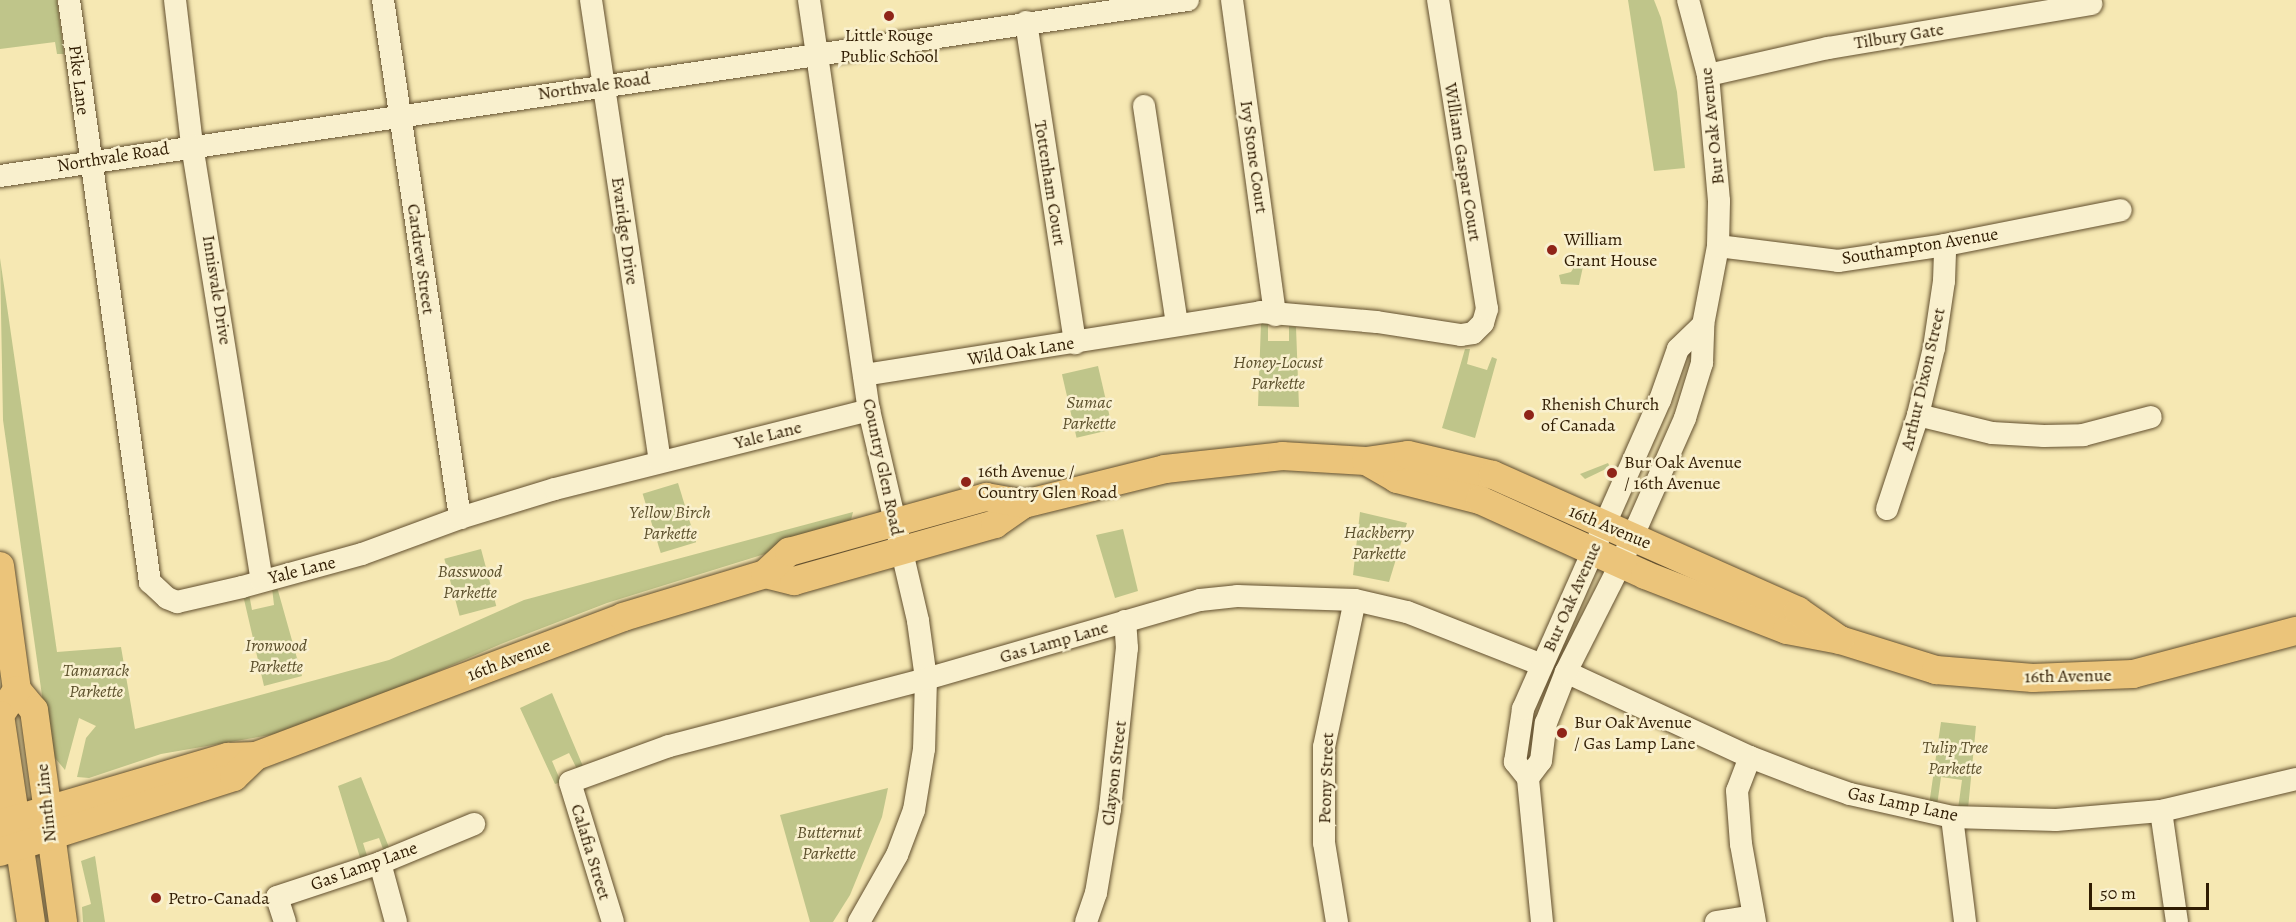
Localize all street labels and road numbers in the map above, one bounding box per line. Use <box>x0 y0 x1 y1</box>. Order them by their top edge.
street label: Tilbury Gate <box>1853 18 1945 54</box>
street label: Pike Lane <box>64 44 94 116</box>
street label: Bur Oak Avenue <box>1695 66 1729 186</box>
street label: Northvale Road <box>536 67 652 105</box>
street label: William Gaspar Court <box>1440 81 1486 243</box>
street label: Ivy Stone Court <box>1235 99 1273 215</box>
street label: Tottenham Court <box>1029 119 1071 247</box>
street label: Northvale Road <box>55 137 171 177</box>
street label: Evaridge Drive <box>607 176 643 286</box>
street label: Cardrew Street <box>403 202 439 316</box>
street label: Southampton Avenue <box>1840 223 2000 269</box>
street label: Innisvale Drive <box>198 234 236 346</box>
street label: Arthur Dixon Street <box>1896 306 1950 452</box>
street label: Wild Oak Lane <box>966 332 1076 370</box>
street label: Country Glen Road <box>858 397 908 537</box>
street label: Yale Lane <box>732 416 804 454</box>
street label: 16th Avenue <box>1566 500 1654 554</box>
street label: Bur Oak Avenue <box>1538 539 1606 655</box>
street label: Yale Lane <box>266 551 338 589</box>
street label: Gas Lamp Lane <box>997 616 1111 668</box>
street label: 16th Avenue <box>464 634 554 686</box>
street label: 16th Avenue <box>2024 664 2112 688</box>
street label: Clayson Street <box>1097 719 1131 827</box>
street label: Peony Street <box>1314 732 1338 824</box>
street label: Ninth Line <box>31 763 61 843</box>
street label: Gas Lamp Lane <box>1846 782 1960 826</box>
street label: Calafia Street <box>566 801 616 903</box>
street label: Gas Lamp Lane <box>308 837 420 895</box>

